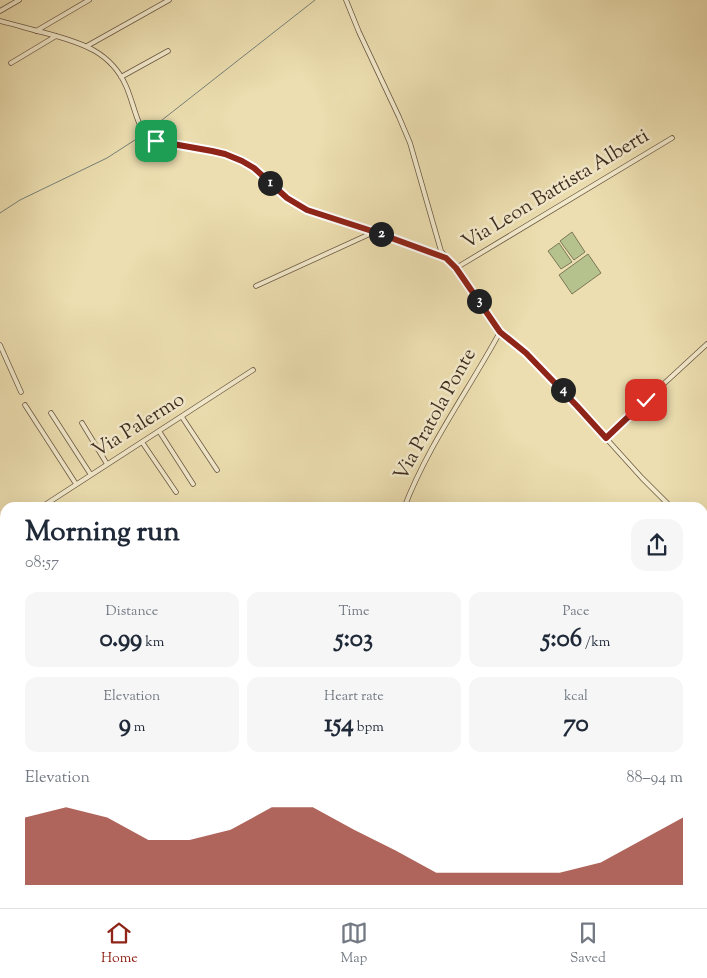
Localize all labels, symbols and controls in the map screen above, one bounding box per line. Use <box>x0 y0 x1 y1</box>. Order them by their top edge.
pin <box>135 120 177 162</box>
street label: Via Leon Battista Alberti <box>457 122 655 258</box>
icon: arrive <box>142 127 170 155</box>
pin: 1 <box>258 170 282 196</box>
text: 1 <box>268 173 273 193</box>
pin: 2 <box>368 222 394 246</box>
text: 2 <box>378 224 385 244</box>
pin: 3 <box>466 288 492 314</box>
text: 3 <box>477 291 482 311</box>
street label: Via Pratola Ponte <box>388 343 484 487</box>
pin: 4 <box>550 378 576 402</box>
pin <box>625 379 667 421</box>
text: 4 <box>560 380 567 400</box>
street label: Via Palermo <box>87 386 191 466</box>
icon: check <box>632 386 660 414</box>
text: Morning run <box>25 513 180 553</box>
button: share <box>631 519 683 571</box>
text: 08:57 <box>25 552 59 575</box>
text: Distance <box>106 602 158 622</box>
text: Time <box>338 602 370 622</box>
text: Pace <box>563 602 589 622</box>
text: 0.99 <box>100 622 142 658</box>
text: 5:03 <box>335 622 373 658</box>
text: 5:06 <box>542 622 582 658</box>
text: km <box>142 633 164 653</box>
text: /km <box>582 633 610 653</box>
text: Elevation <box>104 687 160 707</box>
text: Heart rate <box>324 687 384 707</box>
text: kcal <box>564 687 588 707</box>
text: 9 <box>119 707 131 743</box>
text: 154 <box>324 707 354 743</box>
text: 70 <box>563 707 589 743</box>
text: m <box>131 718 145 738</box>
text: bpm <box>354 718 384 738</box>
text: Elevation <box>25 767 90 790</box>
text: 88–94 m <box>627 767 683 790</box>
tab: Home <box>101 919 138 969</box>
tab: Map <box>340 919 368 969</box>
tab: Saved <box>570 919 606 969</box>

